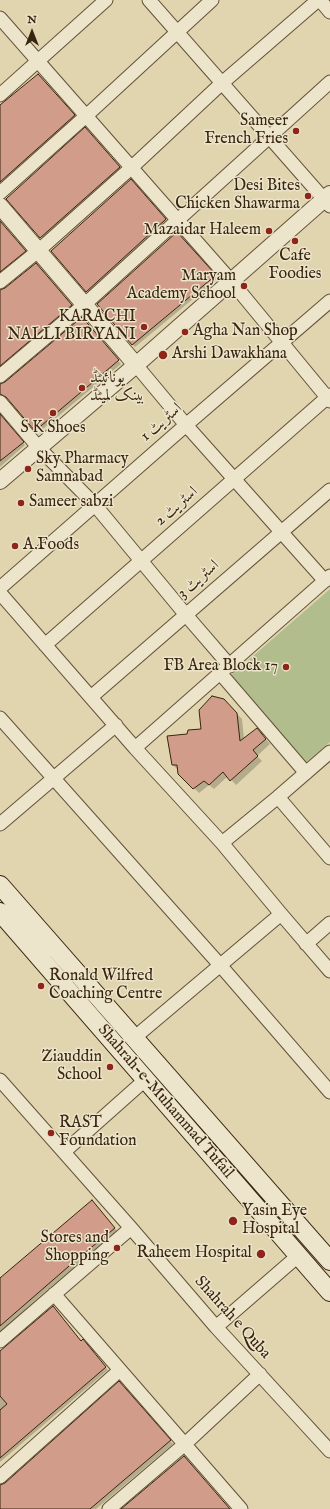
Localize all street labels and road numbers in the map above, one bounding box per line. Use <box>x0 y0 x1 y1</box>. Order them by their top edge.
street label: اسٹریٹ 1 <box>137 400 187 446</box>
street label: اسٹریٹ 2 <box>152 483 202 531</box>
street label: اسٹریٹ 3 <box>174 557 224 603</box>
street label: Shahrah-e-Muhammad Tufail <box>93 1021 237 1183</box>
street label: Shahrah e Quba <box>190 1273 274 1363</box>

